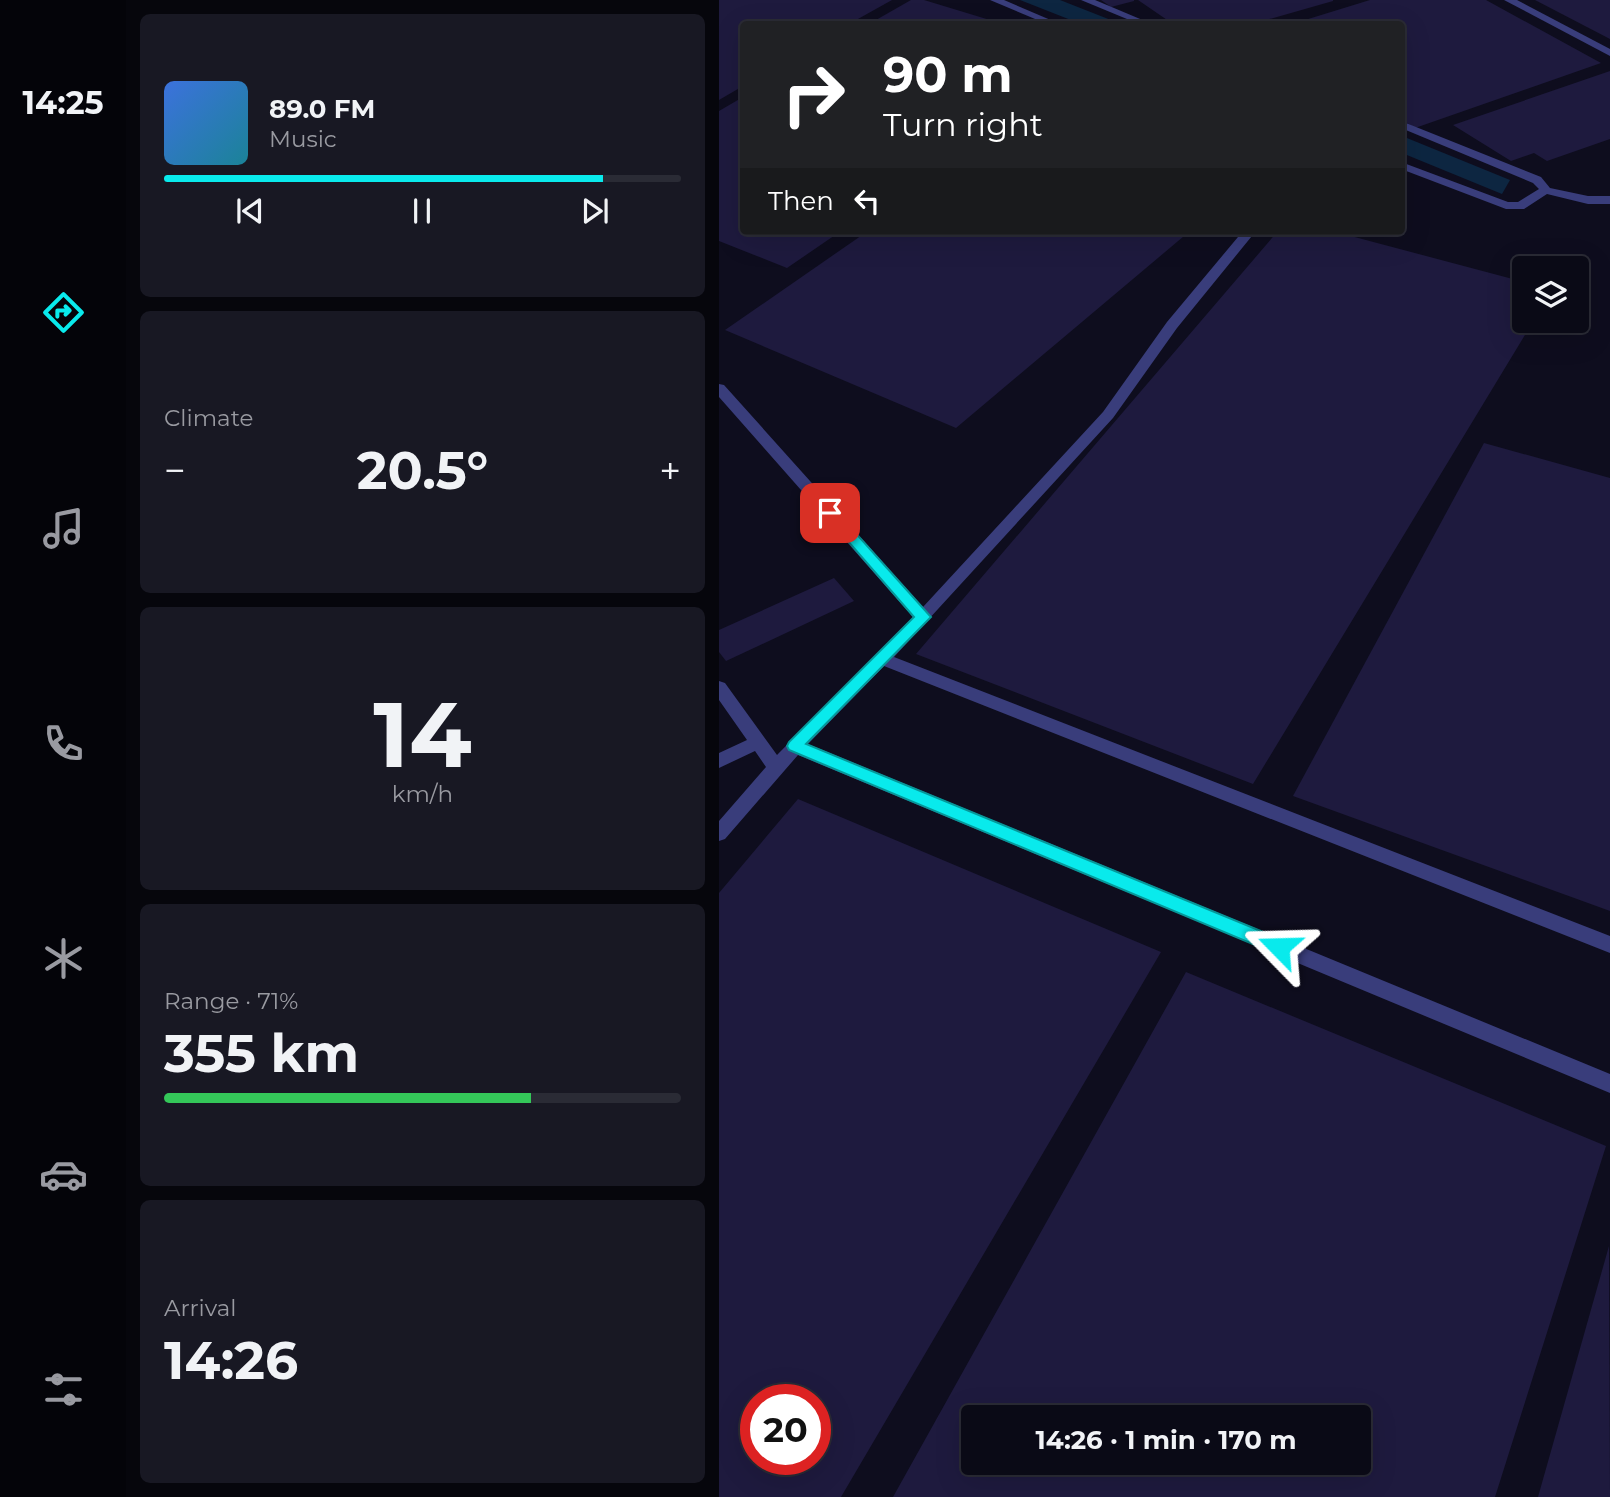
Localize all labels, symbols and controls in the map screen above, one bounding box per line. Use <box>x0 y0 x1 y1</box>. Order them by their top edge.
text: 90 m <box>883 45 1013 104</box>
icon: right <box>768 49 859 140</box>
text: 14:25 <box>22 83 104 122</box>
text: 89.0 FM <box>269 93 375 125</box>
text: Turn right <box>883 105 1043 144</box>
text: Music <box>269 125 337 153</box>
icon: left <box>848 182 886 220</box>
text: Then <box>768 185 834 217</box>
icon: previous <box>231 192 269 230</box>
icon: pause <box>403 192 441 230</box>
icon: next <box>576 192 614 230</box>
map controls <box>1512 256 1589 333</box>
button: layers <box>1512 256 1589 333</box>
icon: directions <box>39 288 88 337</box>
text: Climate <box>164 404 253 432</box>
text: 20.5° <box>357 439 488 502</box>
text: − <box>164 447 186 494</box>
text: + <box>659 447 681 494</box>
pin <box>800 483 860 543</box>
icon: arrive <box>811 494 849 532</box>
icon: music <box>39 504 88 553</box>
text: 14 <box>373 679 472 790</box>
icon: phone <box>39 719 88 768</box>
text: km/h <box>392 780 453 808</box>
position arrow <box>1242 910 1316 984</box>
icon: climate <box>39 934 88 983</box>
text: Range · 71% <box>164 987 298 1015</box>
text: 355 km <box>164 1022 359 1085</box>
icon: car <box>39 1150 88 1199</box>
text: Arrival <box>164 1294 237 1322</box>
text: 14:26 <box>164 1329 298 1392</box>
icon: filters <box>39 1365 88 1414</box>
speed limit sign: 20 <box>740 1384 831 1475</box>
text: 14:26 · 1 min · 170 m <box>1036 1424 1296 1456</box>

